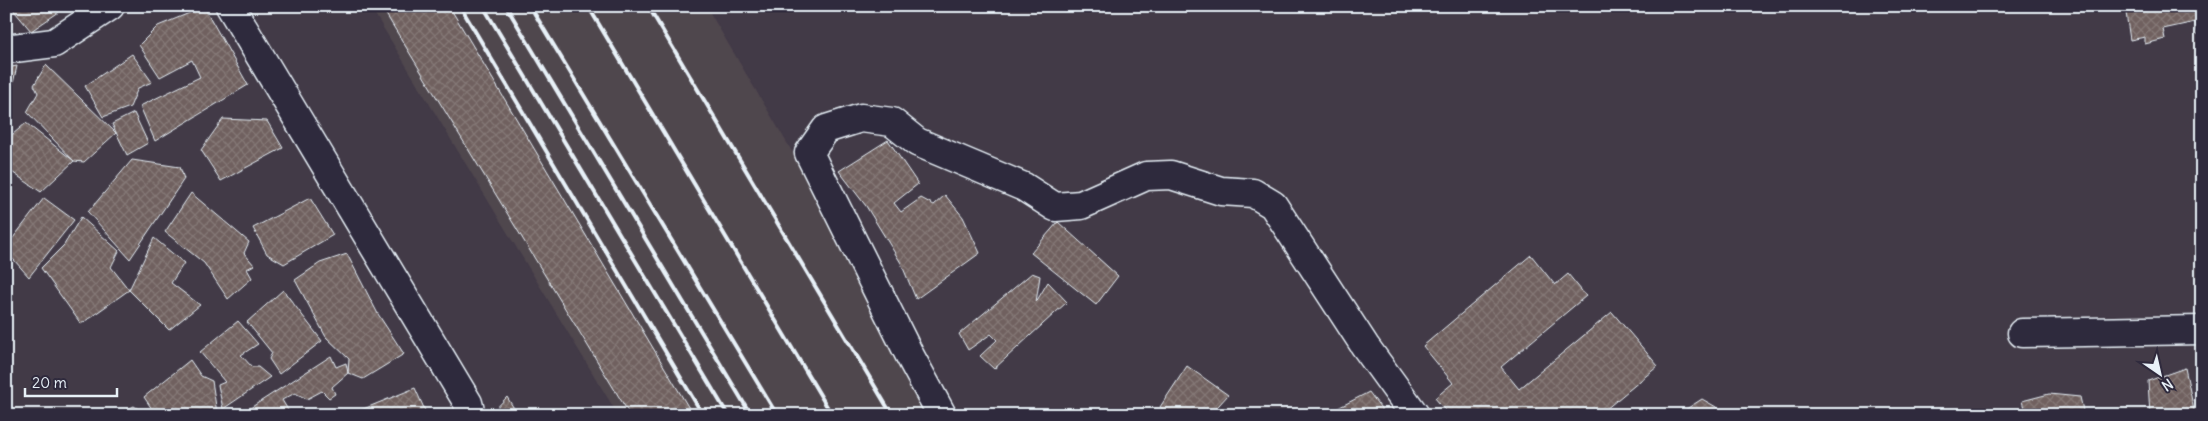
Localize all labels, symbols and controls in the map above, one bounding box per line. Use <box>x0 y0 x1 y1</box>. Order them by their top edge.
north arrow <box>2136 348 2186 398</box>
scale bar <box>25 366 118 398</box>
text: 20 m <box>32 373 67 392</box>
text: N <box>2158 375 2176 395</box>

